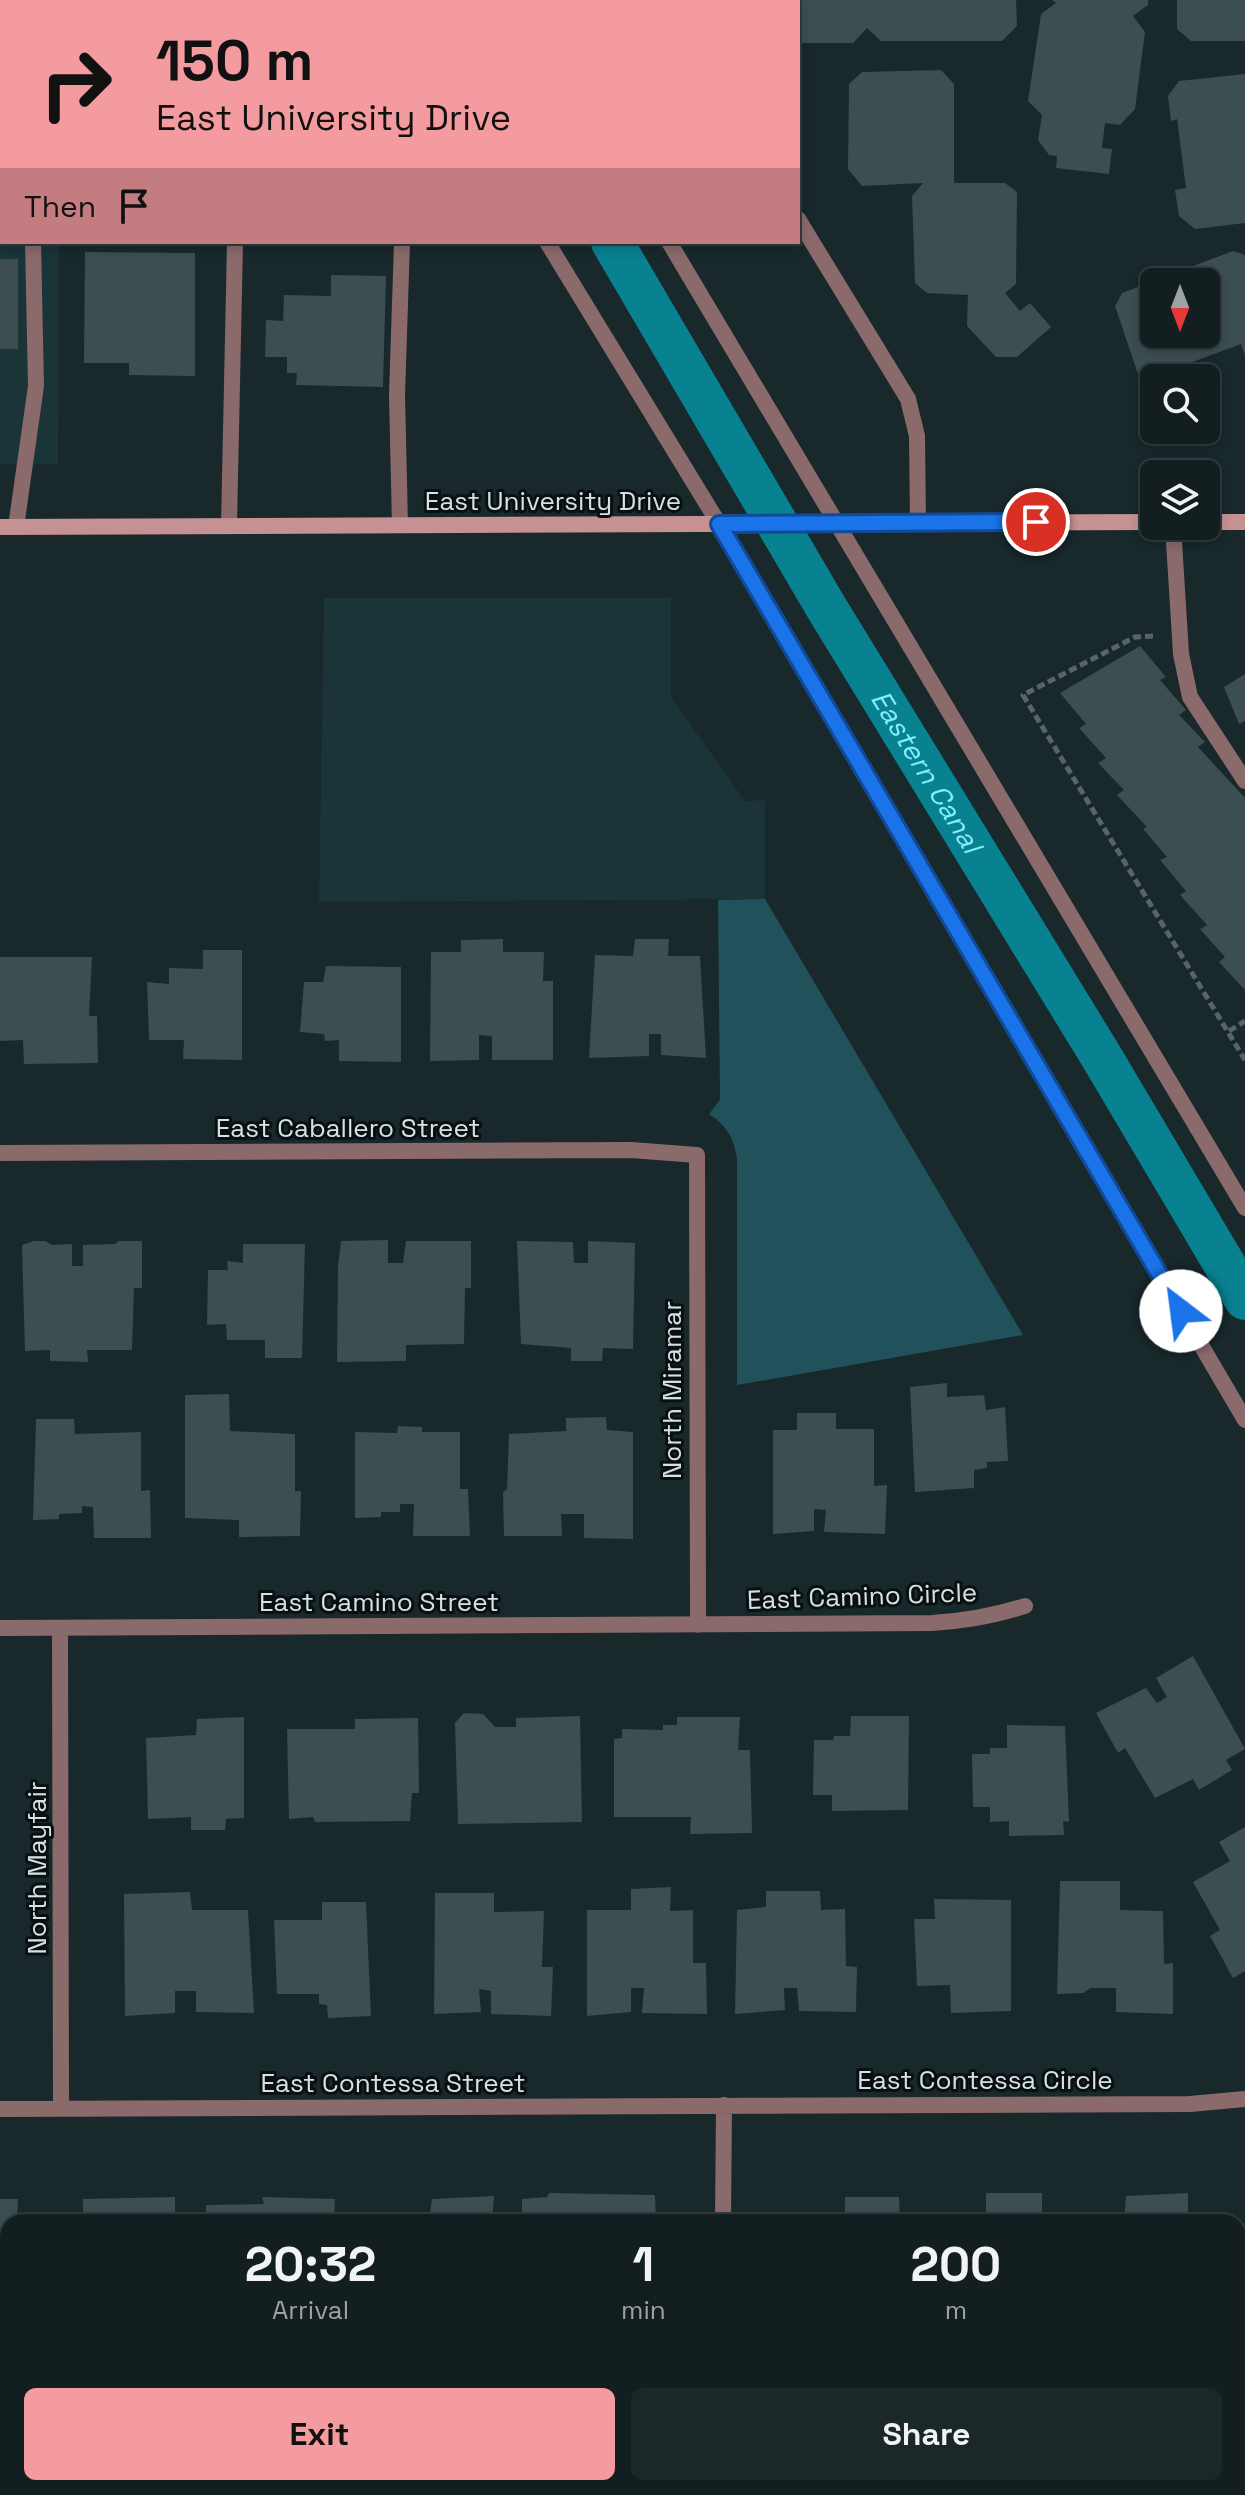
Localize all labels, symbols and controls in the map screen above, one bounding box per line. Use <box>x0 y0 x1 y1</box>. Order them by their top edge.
text: 150 m <box>156 25 313 96</box>
icon: right <box>24 32 128 136</box>
text: East University Drive <box>156 95 511 141</box>
icon: arrive <box>112 184 156 228</box>
text: Then <box>24 187 96 226</box>
north arrow <box>1140 268 1220 348</box>
map controls <box>1140 268 1220 540</box>
button: search <box>1140 364 1220 444</box>
button: layers <box>1140 460 1220 540</box>
street label: East University Drive <box>425 484 681 518</box>
pin <box>1002 488 1070 556</box>
icon: arrive <box>1014 500 1058 544</box>
water label: Eastern Canal <box>863 683 992 862</box>
street label: East Caballero Street <box>216 1111 480 1145</box>
position arrow <box>1139 1269 1223 1353</box>
street label: North Miramar <box>655 1301 689 1479</box>
street label: East Camino Circle <box>746 1575 978 1617</box>
street label: East Camino Street <box>259 1585 499 1619</box>
street label: North Mayfair <box>20 1781 54 1955</box>
street label: East Contessa Circle <box>857 2063 1113 2097</box>
street label: East Contessa Street <box>260 2066 526 2100</box>
text: 20:32 <box>245 2234 376 2295</box>
text: 1 <box>633 2234 654 2295</box>
text: 200 <box>911 2234 1001 2295</box>
text: Arrival <box>272 2293 349 2327</box>
text: min <box>621 2293 666 2327</box>
text: m <box>945 2293 967 2327</box>
button: Exit <box>24 2388 615 2480</box>
button: Share <box>631 2388 1222 2480</box>

